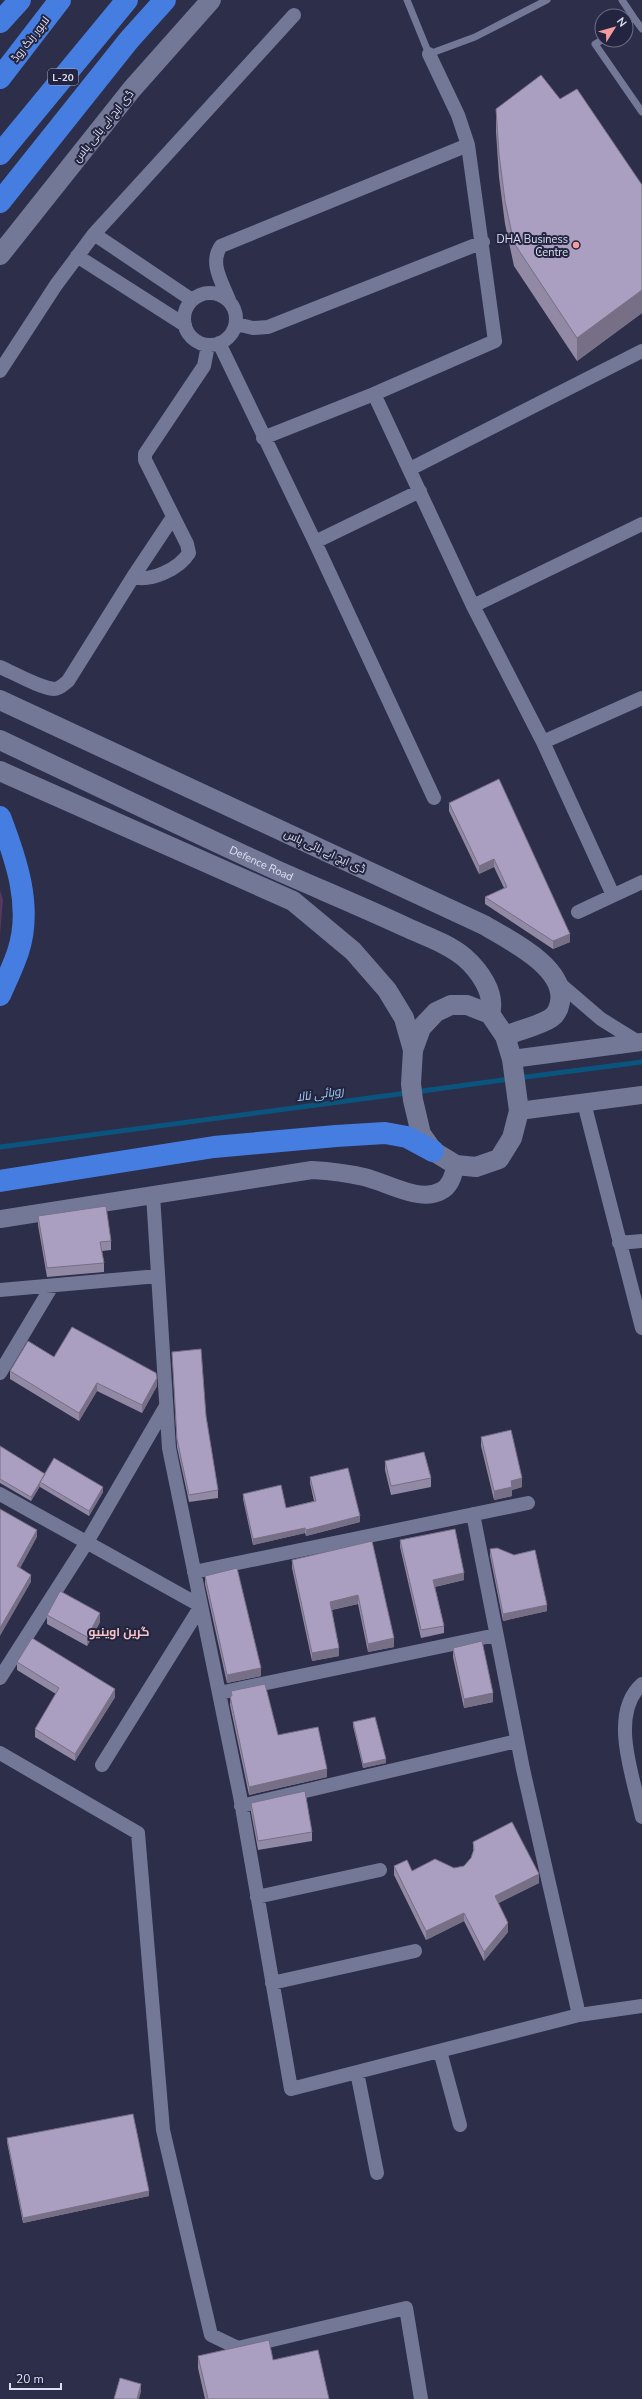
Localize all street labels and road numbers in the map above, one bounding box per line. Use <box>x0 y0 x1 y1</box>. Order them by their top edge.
street label: لاہور رنگ روڈ <box>8 13 53 65</box>
road number: L-20 <box>48 69 78 85</box>
street label: ڈی ایچ اے بائی پاس <box>70 87 137 165</box>
street label: ڈی ایچ اے بائی پاس <box>281 826 368 877</box>
street label: Defence Road <box>227 842 296 885</box>

